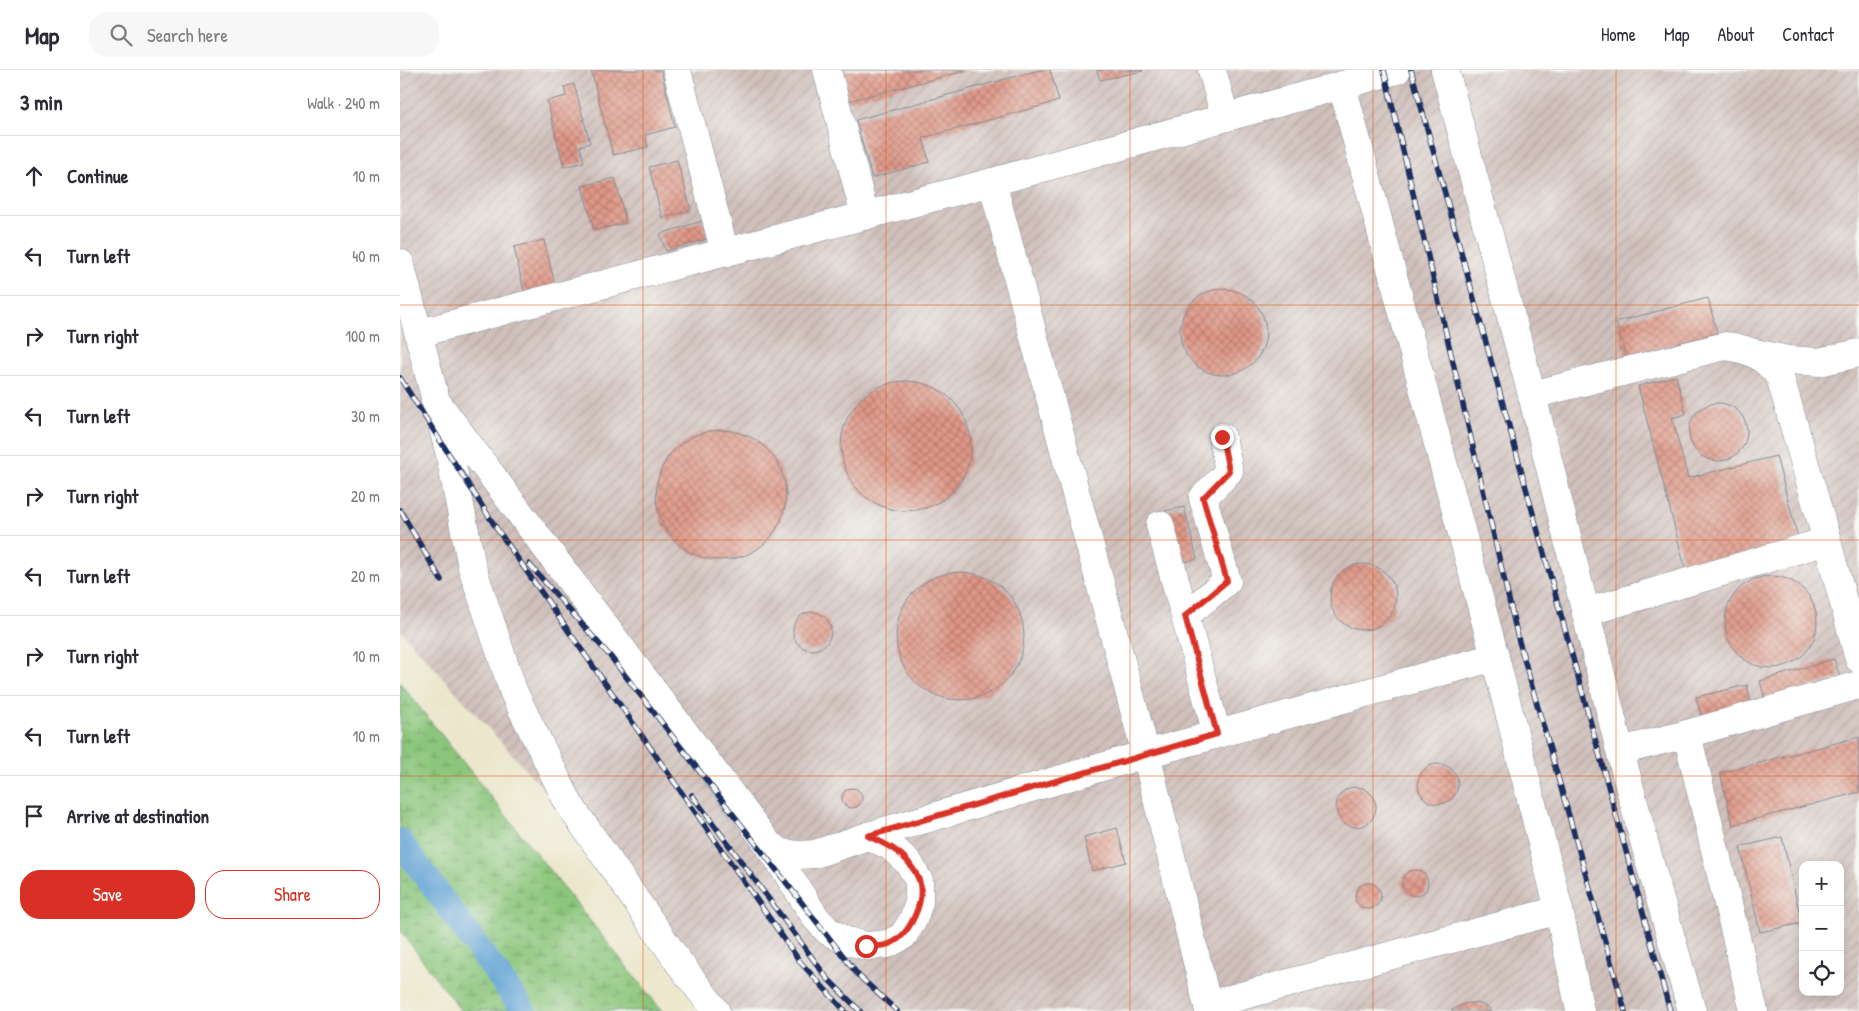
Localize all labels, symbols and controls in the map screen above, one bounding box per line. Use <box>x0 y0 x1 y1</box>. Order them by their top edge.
search box <box>89 12 439 57</box>
text: Map <box>25 19 59 51</box>
icon: search <box>107 21 135 49</box>
text: Search here <box>147 22 228 48</box>
text: Home <box>1601 22 1636 47</box>
text: Map <box>1664 22 1689 47</box>
text: About <box>1717 22 1754 47</box>
text: Contact <box>1782 22 1834 47</box>
text: 3 min <box>20 88 63 117</box>
text: Walk · 240 m <box>307 92 380 114</box>
icon: ahead <box>20 162 48 190</box>
text: Continue <box>67 163 128 189</box>
text: 10 m <box>352 165 380 187</box>
icon: left <box>20 242 48 270</box>
text: Turn left <box>67 243 130 269</box>
text: 40 m <box>352 245 380 267</box>
icon: right <box>20 322 48 350</box>
text: Turn right <box>67 323 138 349</box>
text: 100 m <box>345 325 380 347</box>
icon: left <box>20 402 48 430</box>
text: Turn left <box>67 403 130 429</box>
text: 30 m <box>351 405 380 427</box>
route end <box>1211 426 1234 449</box>
icon: right <box>20 482 48 510</box>
text: Turn right <box>67 483 138 509</box>
text: 20 m <box>351 485 380 507</box>
icon: left <box>20 562 48 590</box>
text: Turn left <box>67 563 130 589</box>
text: 20 m <box>351 565 380 587</box>
icon: right <box>20 642 48 670</box>
text: Turn right <box>67 643 138 669</box>
text: 10 m <box>352 645 380 667</box>
icon: left <box>20 722 48 750</box>
text: Turn left <box>67 723 130 749</box>
text: 10 m <box>352 725 380 747</box>
icon: arrive <box>20 802 48 830</box>
text: Arrive at destination <box>67 803 209 829</box>
map controls <box>1799 861 1844 996</box>
button: + <box>1799 861 1844 906</box>
button: Save <box>20 870 195 919</box>
button: Share <box>205 870 380 919</box>
button: − <box>1799 906 1844 951</box>
route start <box>855 935 878 958</box>
button: locate <box>1799 951 1844 996</box>

